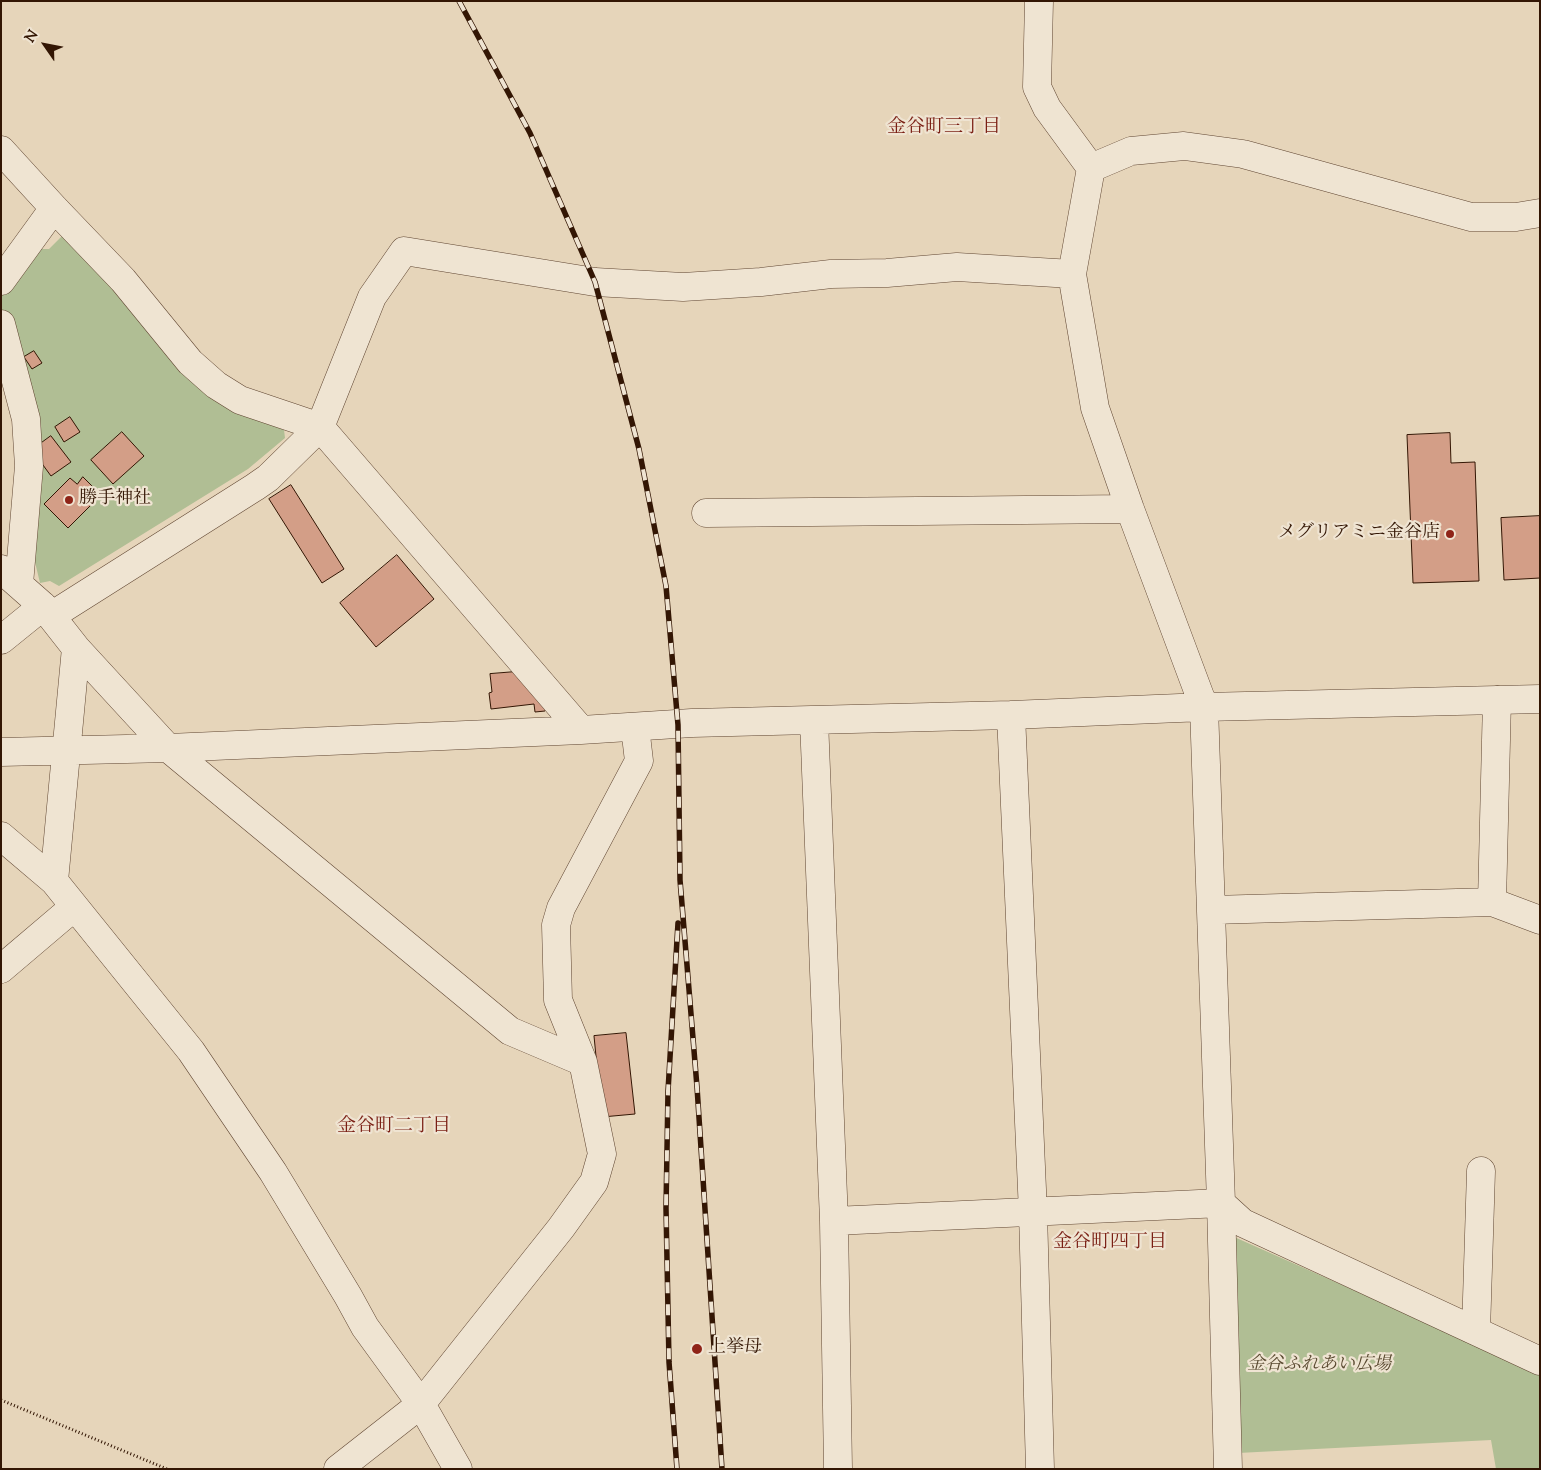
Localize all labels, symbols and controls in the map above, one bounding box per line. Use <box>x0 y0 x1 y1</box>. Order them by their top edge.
north arrow <box>20 20 70 70</box>
text: N <box>21 27 44 47</box>
district label: 金谷町三丁目 <box>887 118 1001 140</box>
place label: 勝手神社 <box>79 489 151 511</box>
marker: 勝手神社 <box>63 494 75 506</box>
place label: メグリアミニ金谷店 <box>1278 523 1440 545</box>
marker: メグリアミニ金谷店 <box>1444 528 1456 540</box>
district label: 金谷町二丁目 <box>337 1117 451 1139</box>
district label: 金谷町四丁目 <box>1053 1233 1167 1255</box>
place label: 上挙母 <box>708 1338 762 1360</box>
marker: 上挙母 <box>690 1342 704 1356</box>
park label: 金谷ふれあい広場 <box>1247 1355 1391 1377</box>

